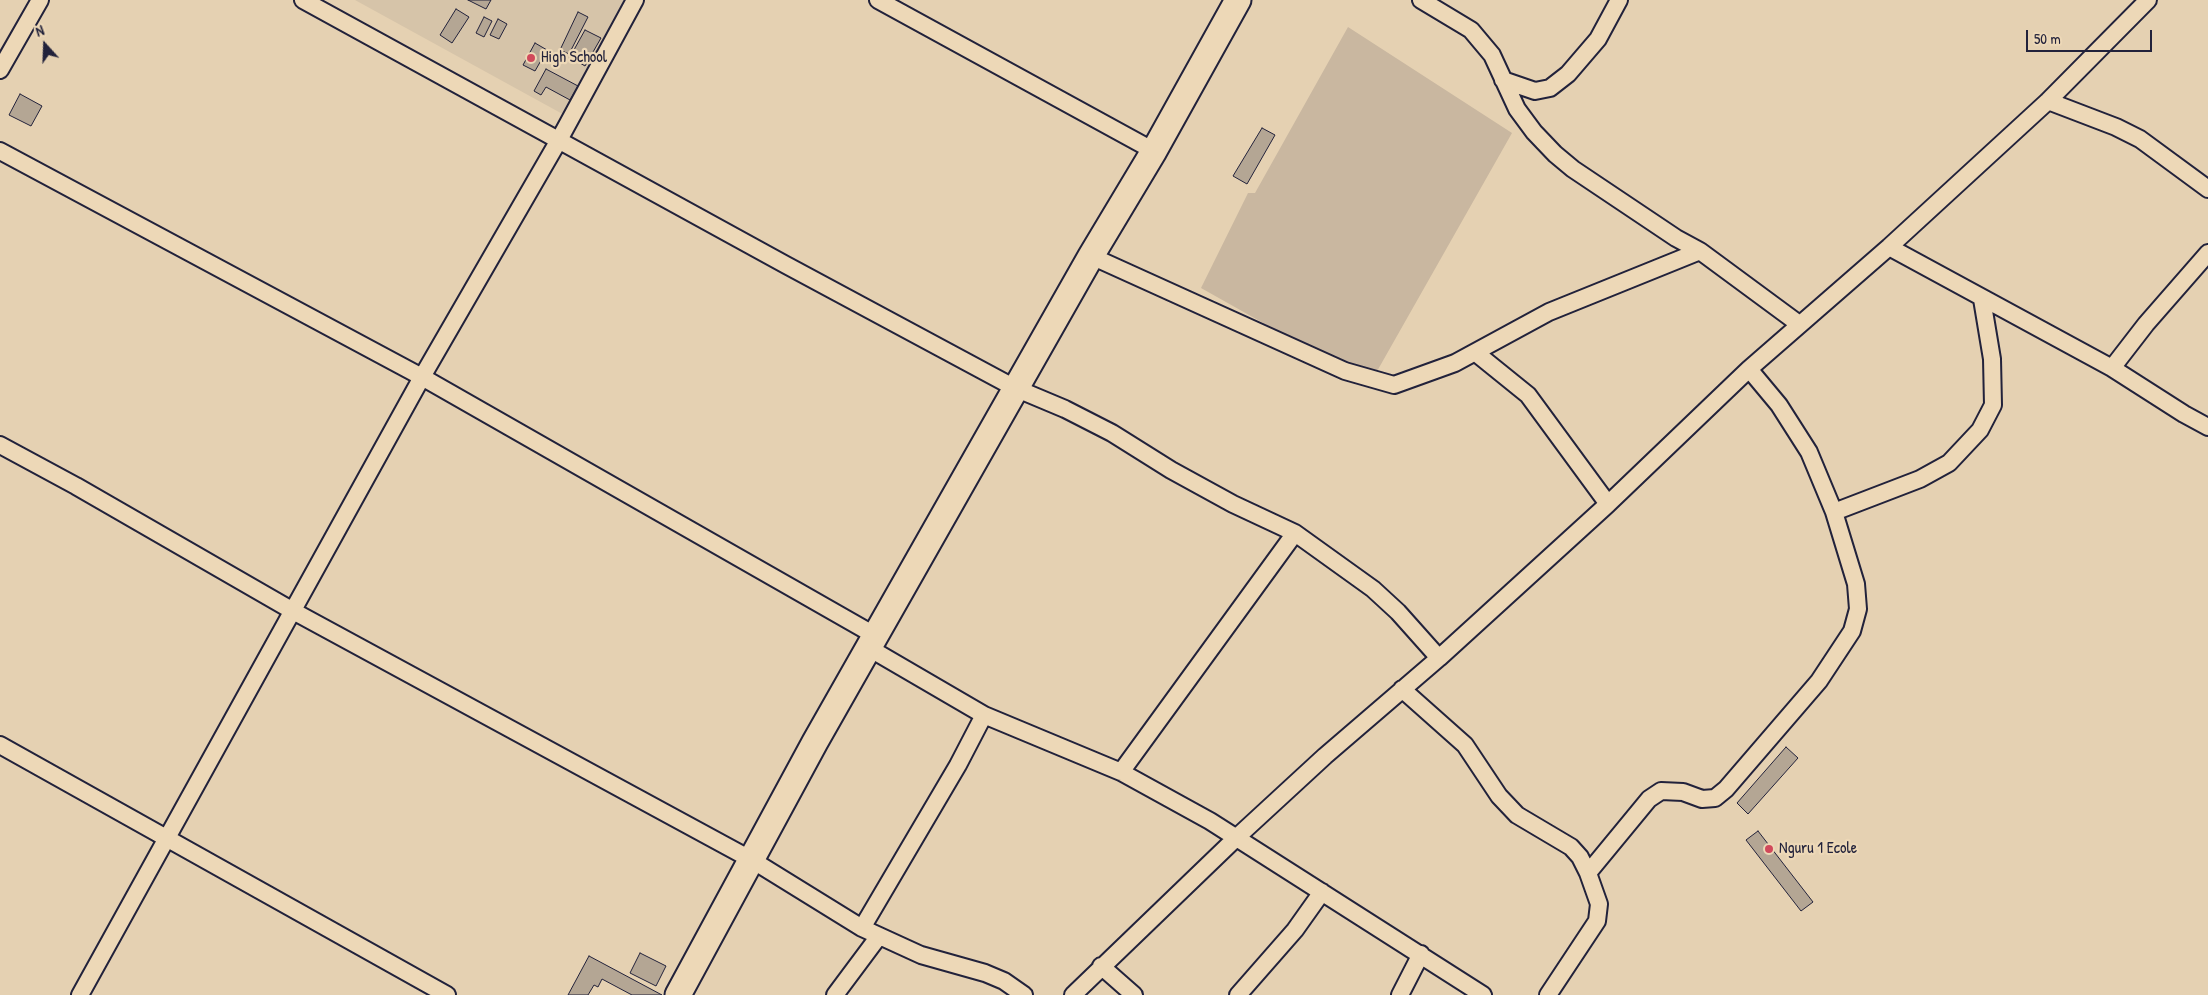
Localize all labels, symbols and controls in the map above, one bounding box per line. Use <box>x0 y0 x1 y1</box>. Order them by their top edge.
north arrow <box>20 20 70 70</box>
text: N <box>33 20 46 41</box>
scale bar <box>2028 20 2154 52</box>
text: 50 m <box>2034 28 2061 49</box>
place label: High School <box>541 48 607 68</box>
marker: High School <box>525 52 537 64</box>
place label: Nguru 1 Ecole <box>1779 839 1857 859</box>
marker: Nguru 1 Ecole <box>1763 843 1775 855</box>

